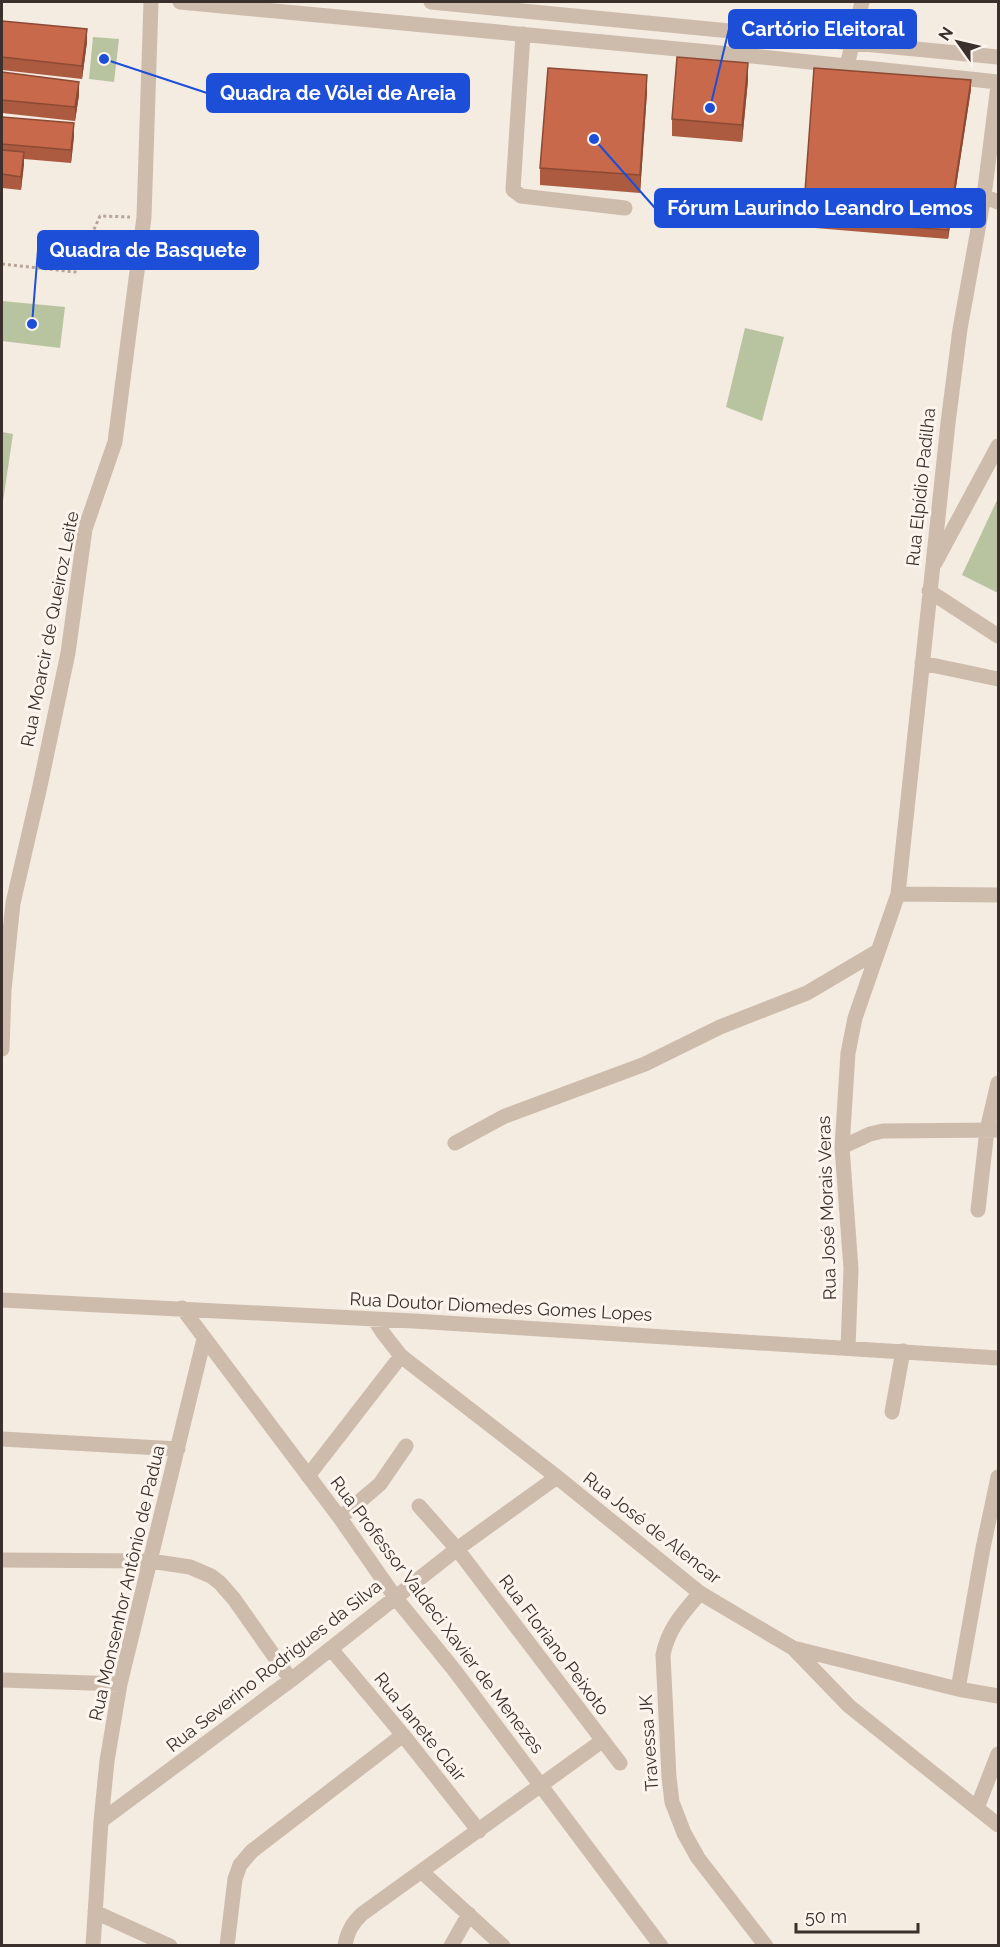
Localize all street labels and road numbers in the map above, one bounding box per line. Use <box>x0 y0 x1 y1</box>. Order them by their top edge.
street label: Rua Elpídio Padilha <box>902 407 939 567</box>
street label: Rua Moarcir de Queiroz Leite <box>16 509 83 748</box>
street label: Rua José Morais Veras <box>813 1115 840 1301</box>
street label: Rua Doutor Diomedes Gomes Lopes <box>349 1288 653 1325</box>
street label: Rua Monsenhor Antônio de Padua <box>85 1443 168 1723</box>
street label: Rua José de Alencar <box>579 1467 726 1588</box>
street label: Rua Professor Valdeci Xavier de Menezes <box>326 1472 549 1758</box>
street label: Rua Floriano Peixoto <box>495 1570 614 1719</box>
street label: Rua Severino Rodrigues da Silva <box>162 1575 385 1756</box>
street label: Rua Janete Clair <box>370 1668 471 1786</box>
street label: Travessa JK <box>635 1694 662 1792</box>

